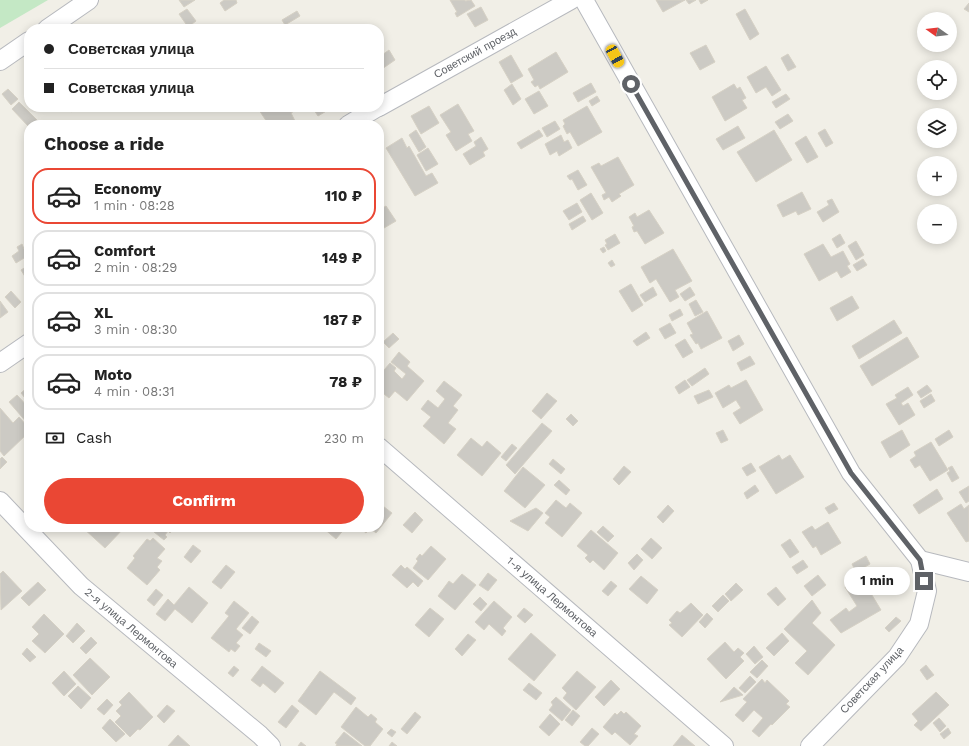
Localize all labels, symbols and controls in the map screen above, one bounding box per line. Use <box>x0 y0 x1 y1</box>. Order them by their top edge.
north arrow <box>917 12 957 52</box>
map controls <box>917 12 957 244</box>
street label: Советский проезд <box>432 25 519 81</box>
text: Советская улица <box>68 40 194 58</box>
car <box>604 43 626 69</box>
button: locate <box>917 60 957 100</box>
route start <box>622 75 640 93</box>
text: Советская улица <box>68 79 194 97</box>
button: layers <box>917 108 957 148</box>
text: Choose a ride <box>44 133 164 154</box>
button: + <box>917 156 957 196</box>
icon: car <box>46 178 82 214</box>
text: Economy <box>94 180 161 198</box>
text: 110 ₽ <box>325 187 362 205</box>
text: 1 min · 08:28 <box>94 198 175 213</box>
button: − <box>917 204 957 244</box>
icon: car <box>46 240 82 276</box>
text: Comfort <box>94 242 155 260</box>
text: 149 ₽ <box>322 249 362 267</box>
text: 2 min · 08:29 <box>94 260 177 275</box>
icon: car <box>46 302 82 338</box>
text: XL <box>94 304 113 322</box>
text: 187 ₽ <box>323 311 362 329</box>
text: 3 min · 08:30 <box>94 322 177 337</box>
icon: car <box>46 364 82 400</box>
text: Moto <box>94 366 132 384</box>
text: 78 ₽ <box>329 373 362 391</box>
text: 4 min · 08:31 <box>94 384 175 399</box>
icon: cash <box>44 427 66 449</box>
text: Cash <box>76 429 112 447</box>
text: 230 m <box>324 431 364 446</box>
button: Confirm <box>44 478 364 524</box>
street label: 1-я улица Лермонтова <box>504 554 601 640</box>
callout: 1 min <box>844 567 910 595</box>
route end <box>915 572 933 590</box>
text: 1 min <box>860 573 894 588</box>
street label: 2-я улица Лермонтова <box>82 585 181 671</box>
street label: Советская улица <box>838 643 907 716</box>

